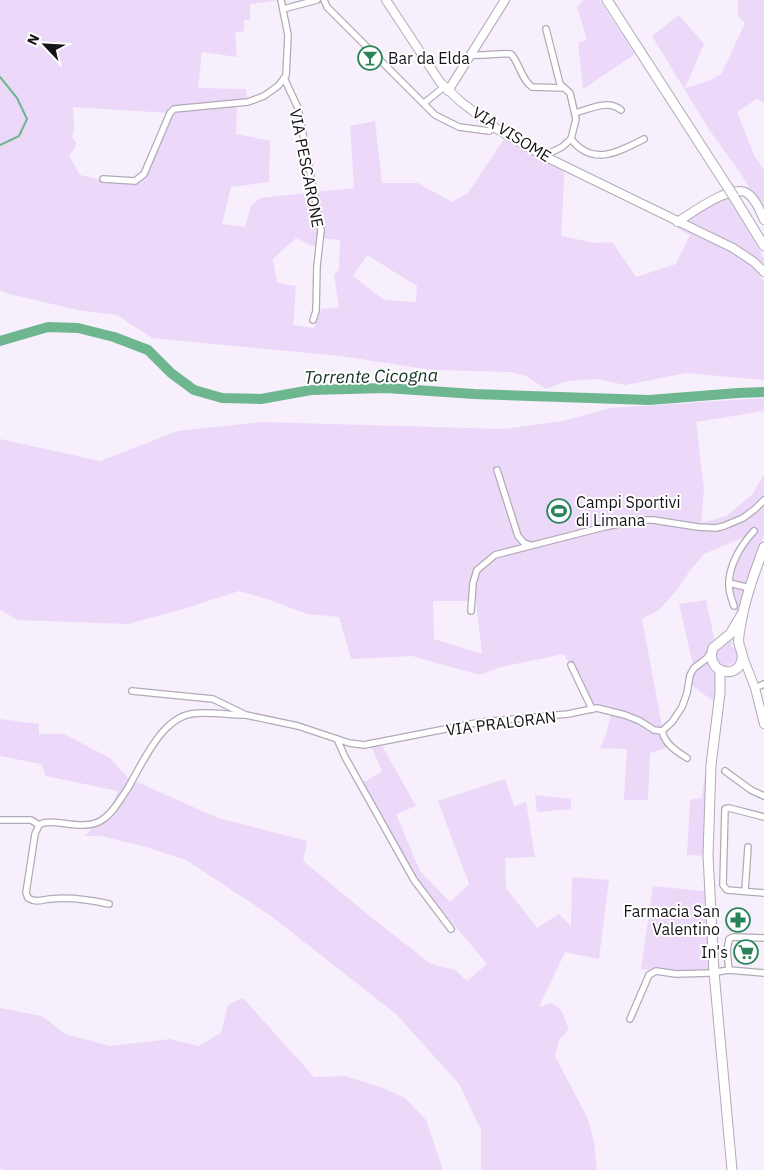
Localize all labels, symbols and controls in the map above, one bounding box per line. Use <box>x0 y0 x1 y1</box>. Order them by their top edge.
north arrow <box>20 20 70 70</box>
text: N <box>23 31 44 48</box>
bar icon: Bar da Elda <box>357 45 383 71</box>
place label: Bar da Elda <box>388 48 470 68</box>
street label: VIA VISOME <box>469 102 555 166</box>
street label: VIA PESCARONE <box>286 107 328 229</box>
water label: Torrente Cicogna <box>304 363 438 389</box>
place label: Campi Sportivi di Limana <box>576 492 680 530</box>
sports icon: Campi Sportivi di Limana <box>546 498 572 524</box>
street label: VIA PRALORAN <box>445 706 557 740</box>
place label: Farmacia San Valentino <box>623 901 720 939</box>
pharmacy icon: Farmacia San Valentino <box>725 907 751 933</box>
supermarket icon: In's <box>733 939 759 965</box>
place label: In's <box>701 942 728 962</box>

